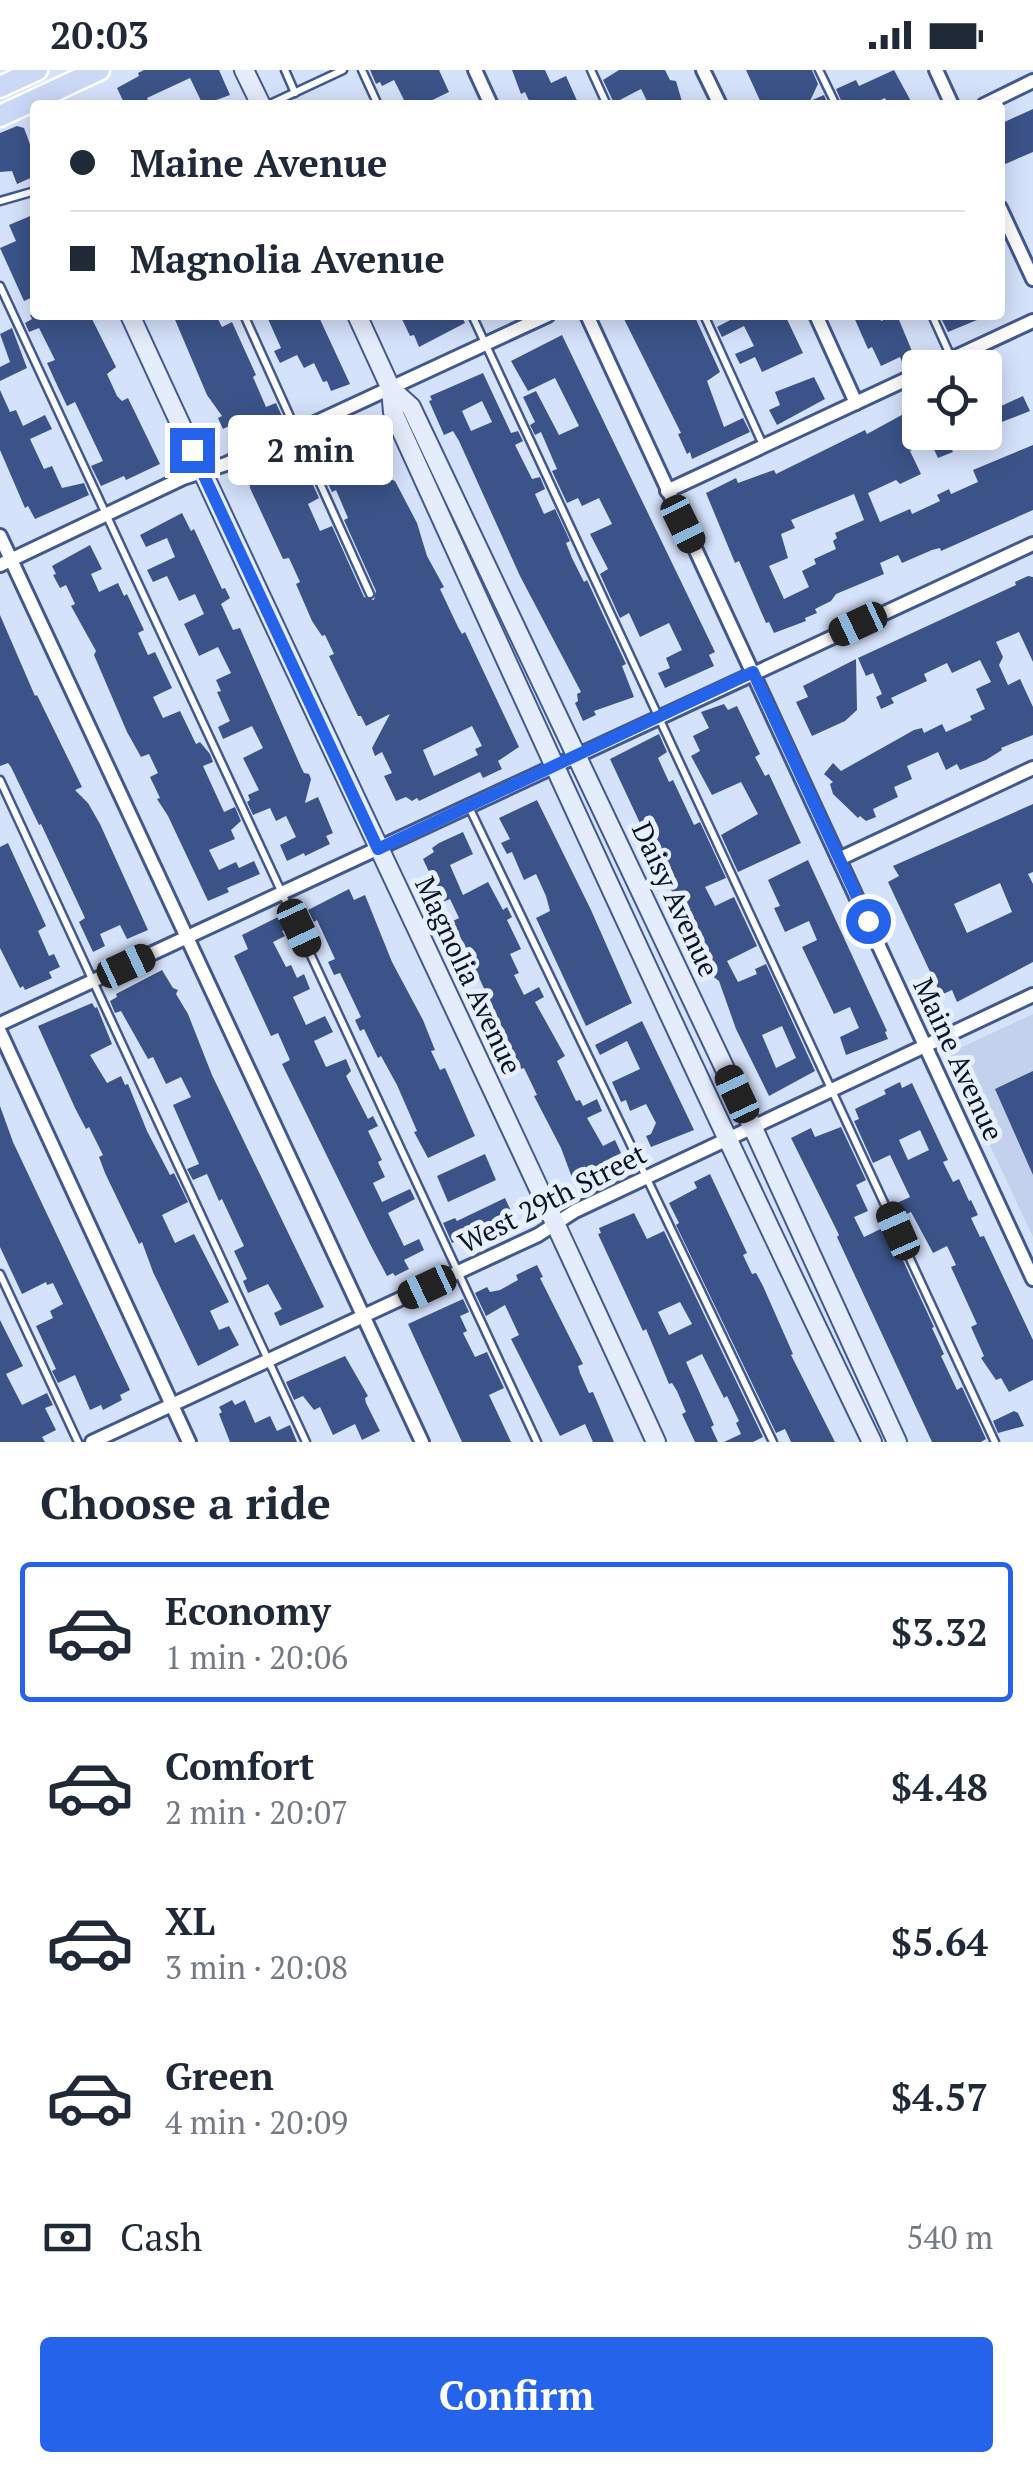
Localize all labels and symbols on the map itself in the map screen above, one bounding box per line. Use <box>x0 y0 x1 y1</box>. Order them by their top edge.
callout: 2 min <box>227 415 392 485</box>
route end <box>170 428 215 473</box>
car <box>656 490 710 558</box>
car <box>824 598 892 650</box>
street label: Daisy Avenue <box>624 816 728 982</box>
street label: Magnolia Avenue <box>407 870 531 1080</box>
car <box>273 894 325 962</box>
route start <box>846 899 891 944</box>
car <box>92 940 160 992</box>
street label: Maine Avenue <box>905 972 1013 1146</box>
car <box>711 1060 763 1128</box>
street label: West 29th Street <box>452 1134 653 1261</box>
car <box>872 1197 924 1265</box>
car <box>393 1261 461 1313</box>

